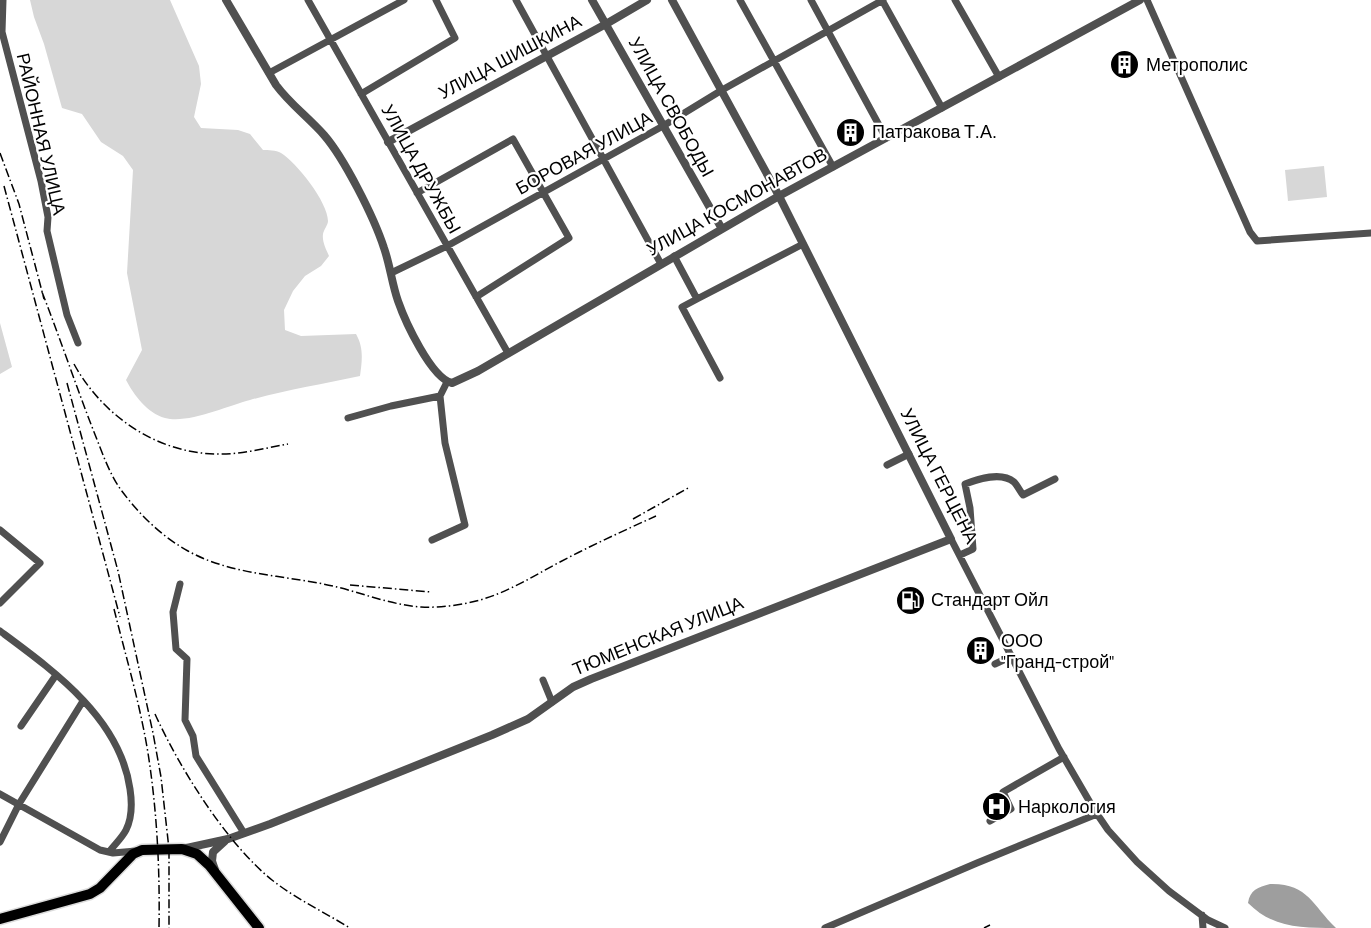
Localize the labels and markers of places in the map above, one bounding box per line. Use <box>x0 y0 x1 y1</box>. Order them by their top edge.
building icon: Метрополис <box>1109 49 1141 81</box>
place label: Метрополис <box>1146 53 1248 75</box>
building icon: Патракова Т.А. <box>835 116 867 148</box>
place label: Патракова Т.А. <box>872 120 997 142</box>
fuel station icon: Стандарт Ойл <box>894 584 926 616</box>
place label: Стандарт Ойл <box>931 588 1049 610</box>
place label: ООО "Гранд-строй" <box>1001 629 1114 672</box>
building icon: ООО "Гранд-строй" <box>964 635 996 667</box>
hospital icon: Наркология <box>981 791 1013 823</box>
place label: Наркология <box>1018 795 1116 817</box>

